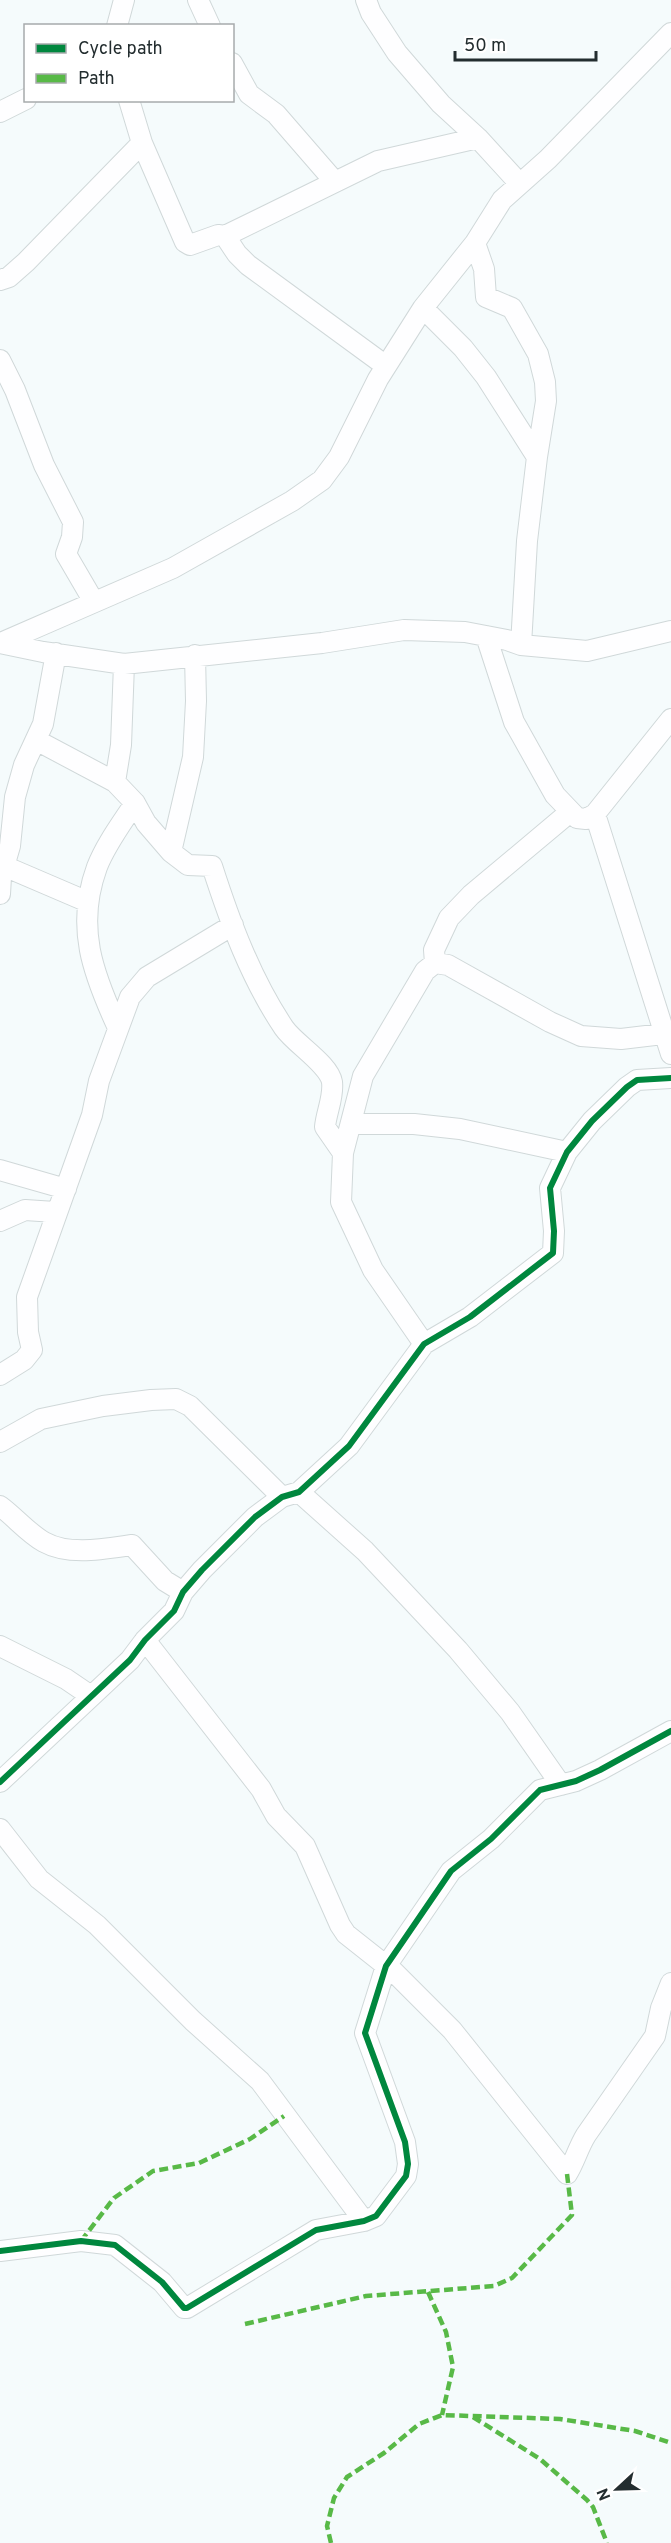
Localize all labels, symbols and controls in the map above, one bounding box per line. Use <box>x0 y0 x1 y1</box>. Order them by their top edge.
legend <box>24 24 234 102</box>
scale bar <box>455 24 596 62</box>
text: 50 m <box>464 35 506 58</box>
text: Cycle path <box>78 38 163 61</box>
text: Path <box>78 68 115 91</box>
north arrow <box>587 2459 647 2519</box>
text: N <box>594 2485 616 2503</box>

